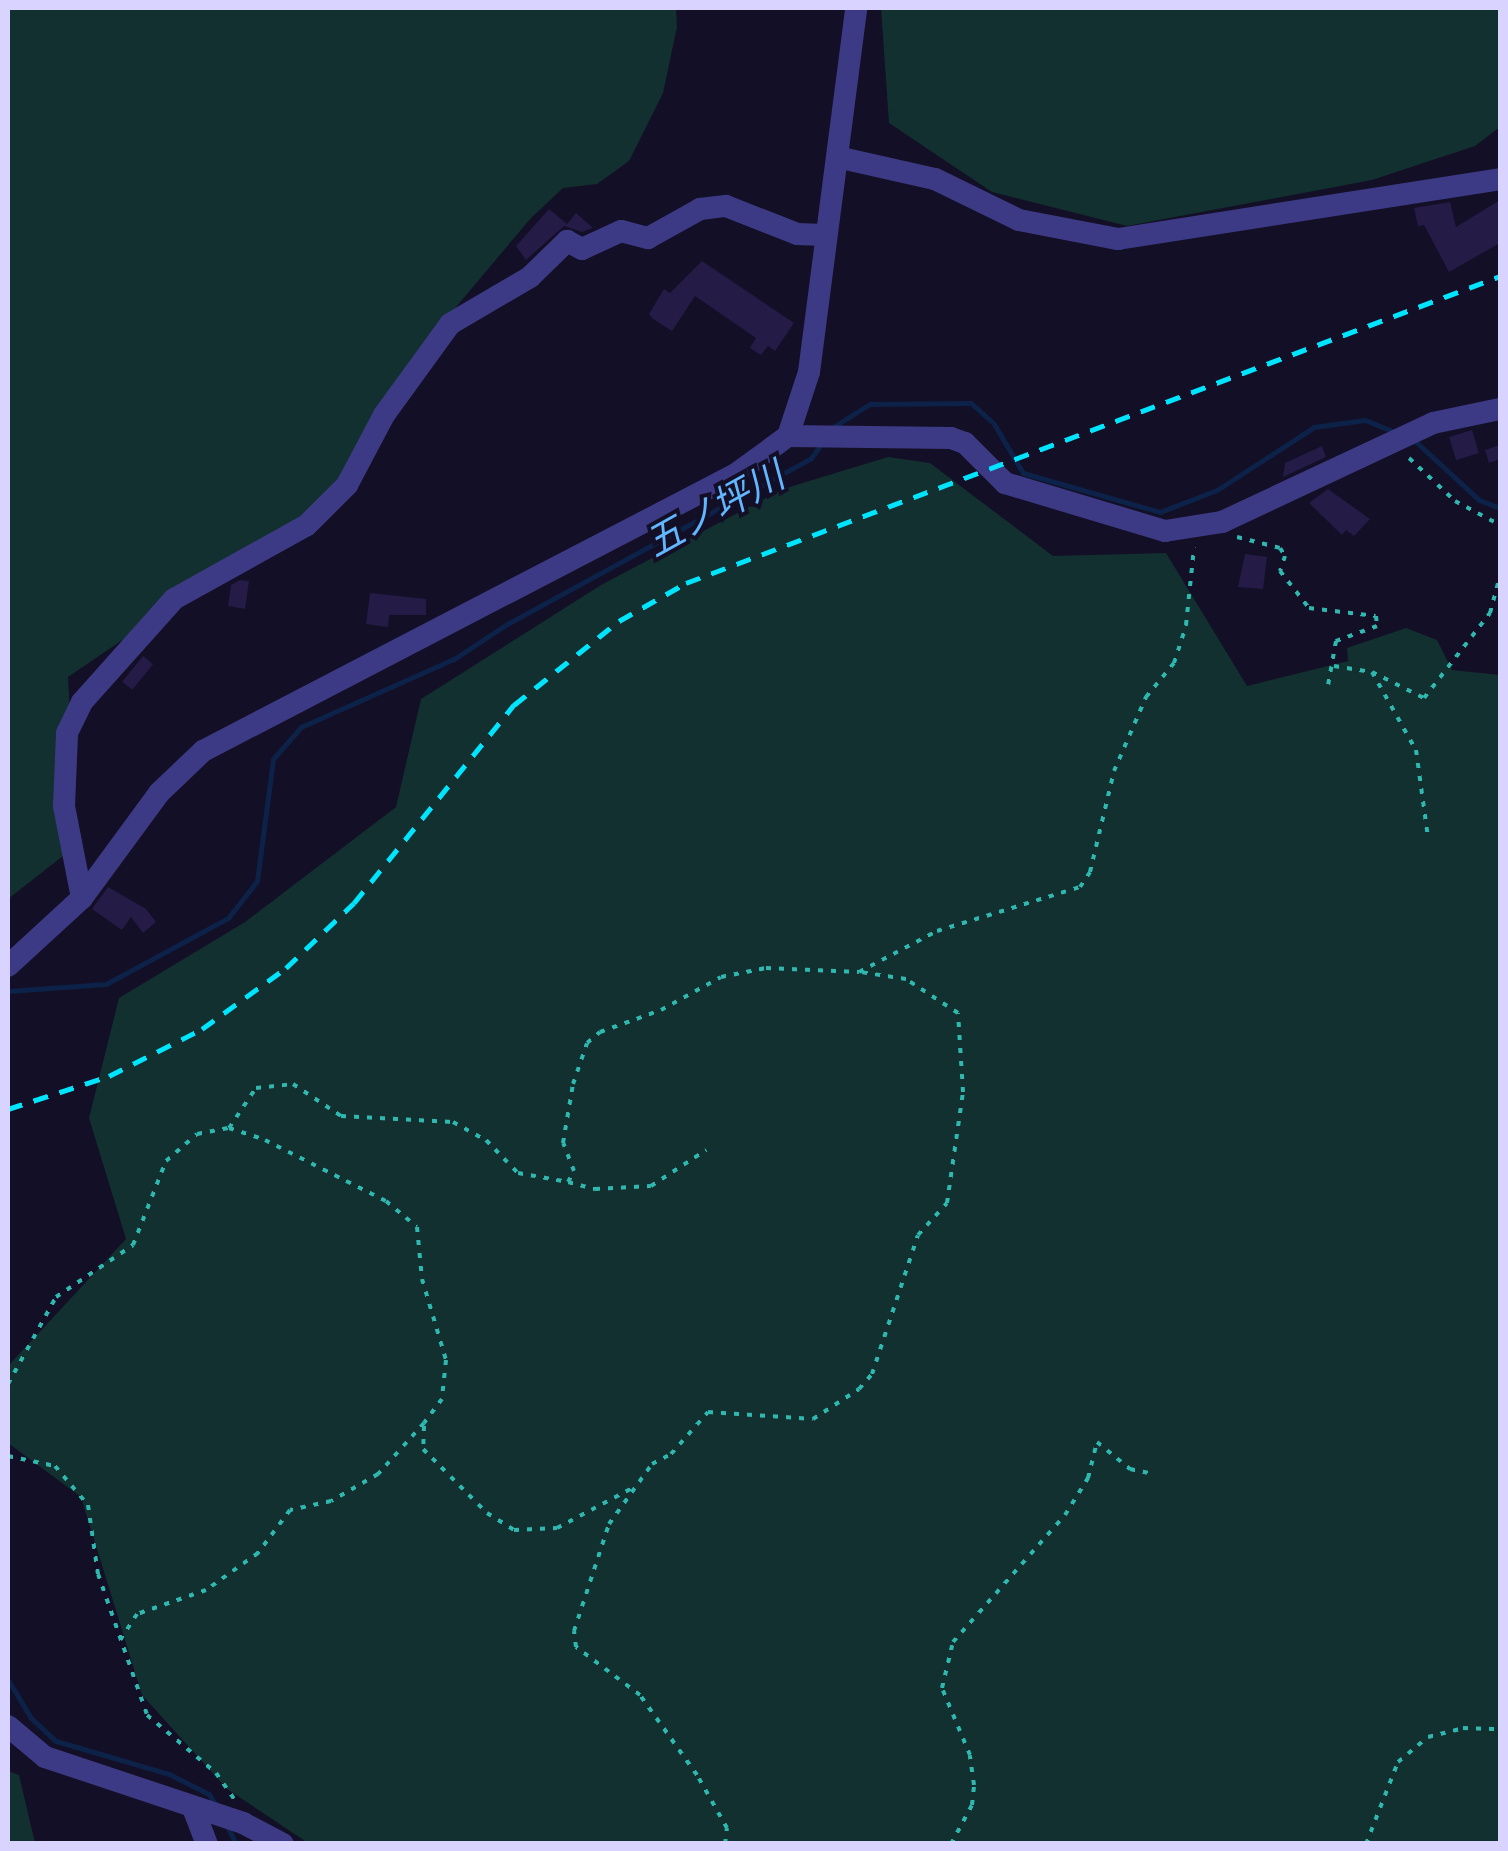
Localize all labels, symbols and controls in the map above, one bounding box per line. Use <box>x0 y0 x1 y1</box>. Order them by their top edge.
water label: 五ノ坪川 <box>637 453 793 567</box>

